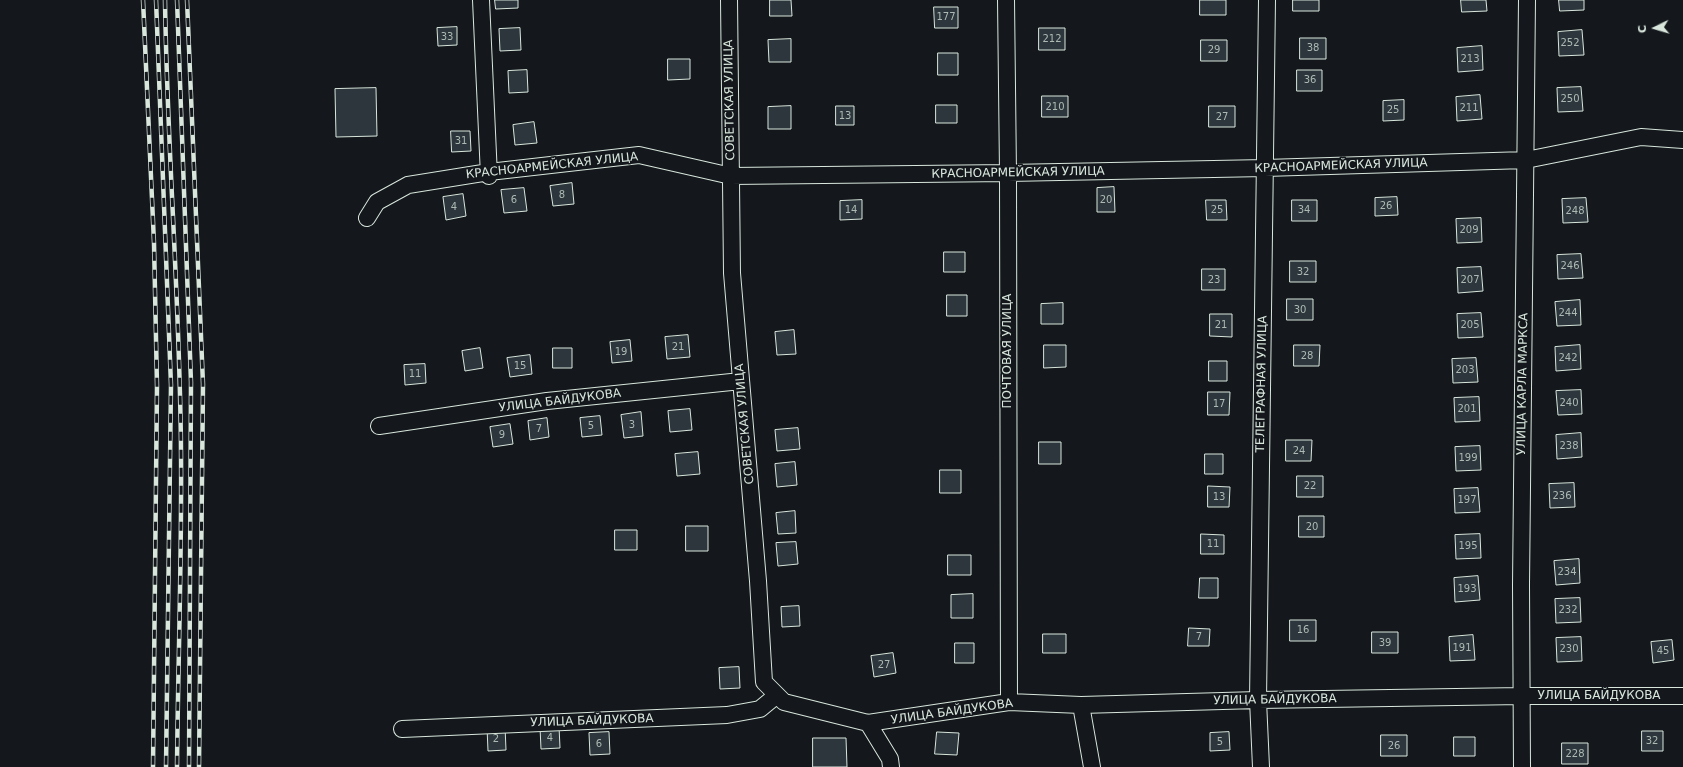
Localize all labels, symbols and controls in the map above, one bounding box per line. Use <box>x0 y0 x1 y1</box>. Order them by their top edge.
north arrow <box>1635 8 1675 48</box>
house number: 177 <box>936 11 956 23</box>
text: С <box>1636 25 1649 34</box>
house number: 33 <box>441 31 453 43</box>
house number: 212 <box>1042 33 1062 45</box>
house number: 252 <box>1560 37 1580 49</box>
street label: СОВЕТСКАЯ УЛИЦА <box>722 39 738 161</box>
house number: 38 <box>1307 42 1319 54</box>
house number: 29 <box>1208 44 1220 56</box>
house number: 213 <box>1460 53 1480 65</box>
house number: 36 <box>1304 74 1316 86</box>
house number: 250 <box>1560 93 1580 105</box>
house number: 210 <box>1045 101 1065 113</box>
house number: 211 <box>1459 102 1479 114</box>
house number: 25 <box>1387 104 1399 116</box>
house number: 13 <box>839 110 851 122</box>
house number: 27 <box>1216 111 1228 123</box>
house number: 31 <box>455 135 467 147</box>
street label: КРАСНОАРМЕЙСКАЯ УЛИЦА <box>465 150 639 182</box>
street label: КРАСНОАРМЕЙСКАЯ УЛИЦА <box>1254 156 1428 176</box>
street label: КРАСНОАРМЕЙСКАЯ УЛИЦА <box>931 164 1105 182</box>
house number: 8 <box>559 189 565 201</box>
house number: 6 <box>511 194 517 206</box>
house number: 20 <box>1100 194 1112 206</box>
house number: 26 <box>1380 200 1392 212</box>
house number: 4 <box>451 201 457 213</box>
house number: 14 <box>845 204 857 216</box>
house number: 25 <box>1211 204 1223 216</box>
house number: 34 <box>1298 204 1310 216</box>
house number: 248 <box>1565 205 1585 217</box>
house number: 209 <box>1459 224 1479 236</box>
house number: 246 <box>1560 260 1580 272</box>
house number: 32 <box>1297 266 1309 278</box>
house number: 23 <box>1208 274 1220 286</box>
house number: 207 <box>1460 274 1480 286</box>
street label: ПОЧТОВАЯ УЛИЦА <box>1001 294 1015 408</box>
house number: 30 <box>1294 304 1306 316</box>
house number: 244 <box>1558 307 1578 319</box>
street label: УЛИЦА КАРЛА МАРКСА <box>1515 313 1531 455</box>
street label: ТЕЛЕГРАФНАЯ УЛИЦА <box>1254 315 1270 453</box>
house number: 21 <box>1215 319 1227 331</box>
house number: 205 <box>1460 319 1480 331</box>
house number: 21 <box>672 341 684 353</box>
house number: 19 <box>615 346 627 358</box>
house number: 28 <box>1301 350 1313 362</box>
house number: 242 <box>1558 352 1578 364</box>
house number: 15 <box>514 360 526 372</box>
street label: СОВЕТСКАЯ УЛИЦА <box>733 363 757 485</box>
house number: 203 <box>1455 364 1475 376</box>
house number: 11 <box>409 368 421 380</box>
street label: УЛИЦА БАЙДУКОВА <box>498 386 622 416</box>
house number: 240 <box>1559 397 1579 409</box>
house number: 17 <box>1213 398 1225 410</box>
house number: 201 <box>1457 403 1477 415</box>
house number: 3 <box>629 419 635 431</box>
house number: 5 <box>588 420 594 432</box>
house number: 7 <box>536 423 542 435</box>
house number: 9 <box>499 429 505 441</box>
house number: 238 <box>1559 440 1579 452</box>
house number: 24 <box>1293 445 1305 457</box>
house number: 199 <box>1458 452 1478 464</box>
house number: 22 <box>1304 480 1316 492</box>
house number: 236 <box>1552 490 1572 502</box>
house number: 13 <box>1213 491 1225 503</box>
house number: 197 <box>1457 494 1477 506</box>
house number: 20 <box>1306 521 1318 533</box>
house number: 11 <box>1207 538 1219 550</box>
house number: 195 <box>1458 540 1478 552</box>
house number: 234 <box>1557 566 1577 578</box>
house number: 193 <box>1457 583 1477 595</box>
house number: 232 <box>1558 604 1578 616</box>
house number: 16 <box>1297 624 1309 636</box>
house number: 7 <box>1196 631 1202 643</box>
house number: 39 <box>1379 637 1391 649</box>
house number: 191 <box>1452 642 1472 654</box>
house number: 230 <box>1559 643 1579 655</box>
house number: 45 <box>1657 645 1669 657</box>
house number: 27 <box>878 659 890 671</box>
street label: УЛИЦА БАЙДУКОВА <box>1537 689 1661 703</box>
street label: УЛИЦА БАЙДУКОВА <box>1213 692 1337 708</box>
street label: УЛИЦА БАЙДУКОВА <box>890 696 1014 728</box>
street label: УЛИЦА БАЙДУКОВА <box>530 712 654 730</box>
house number: 4 <box>547 732 553 744</box>
house number: 2 <box>493 733 499 745</box>
house number: 32 <box>1646 735 1658 747</box>
house number: 5 <box>1217 736 1223 748</box>
house number: 6 <box>596 738 602 750</box>
house number: 26 <box>1388 740 1400 752</box>
house number: 228 <box>1565 748 1585 760</box>

